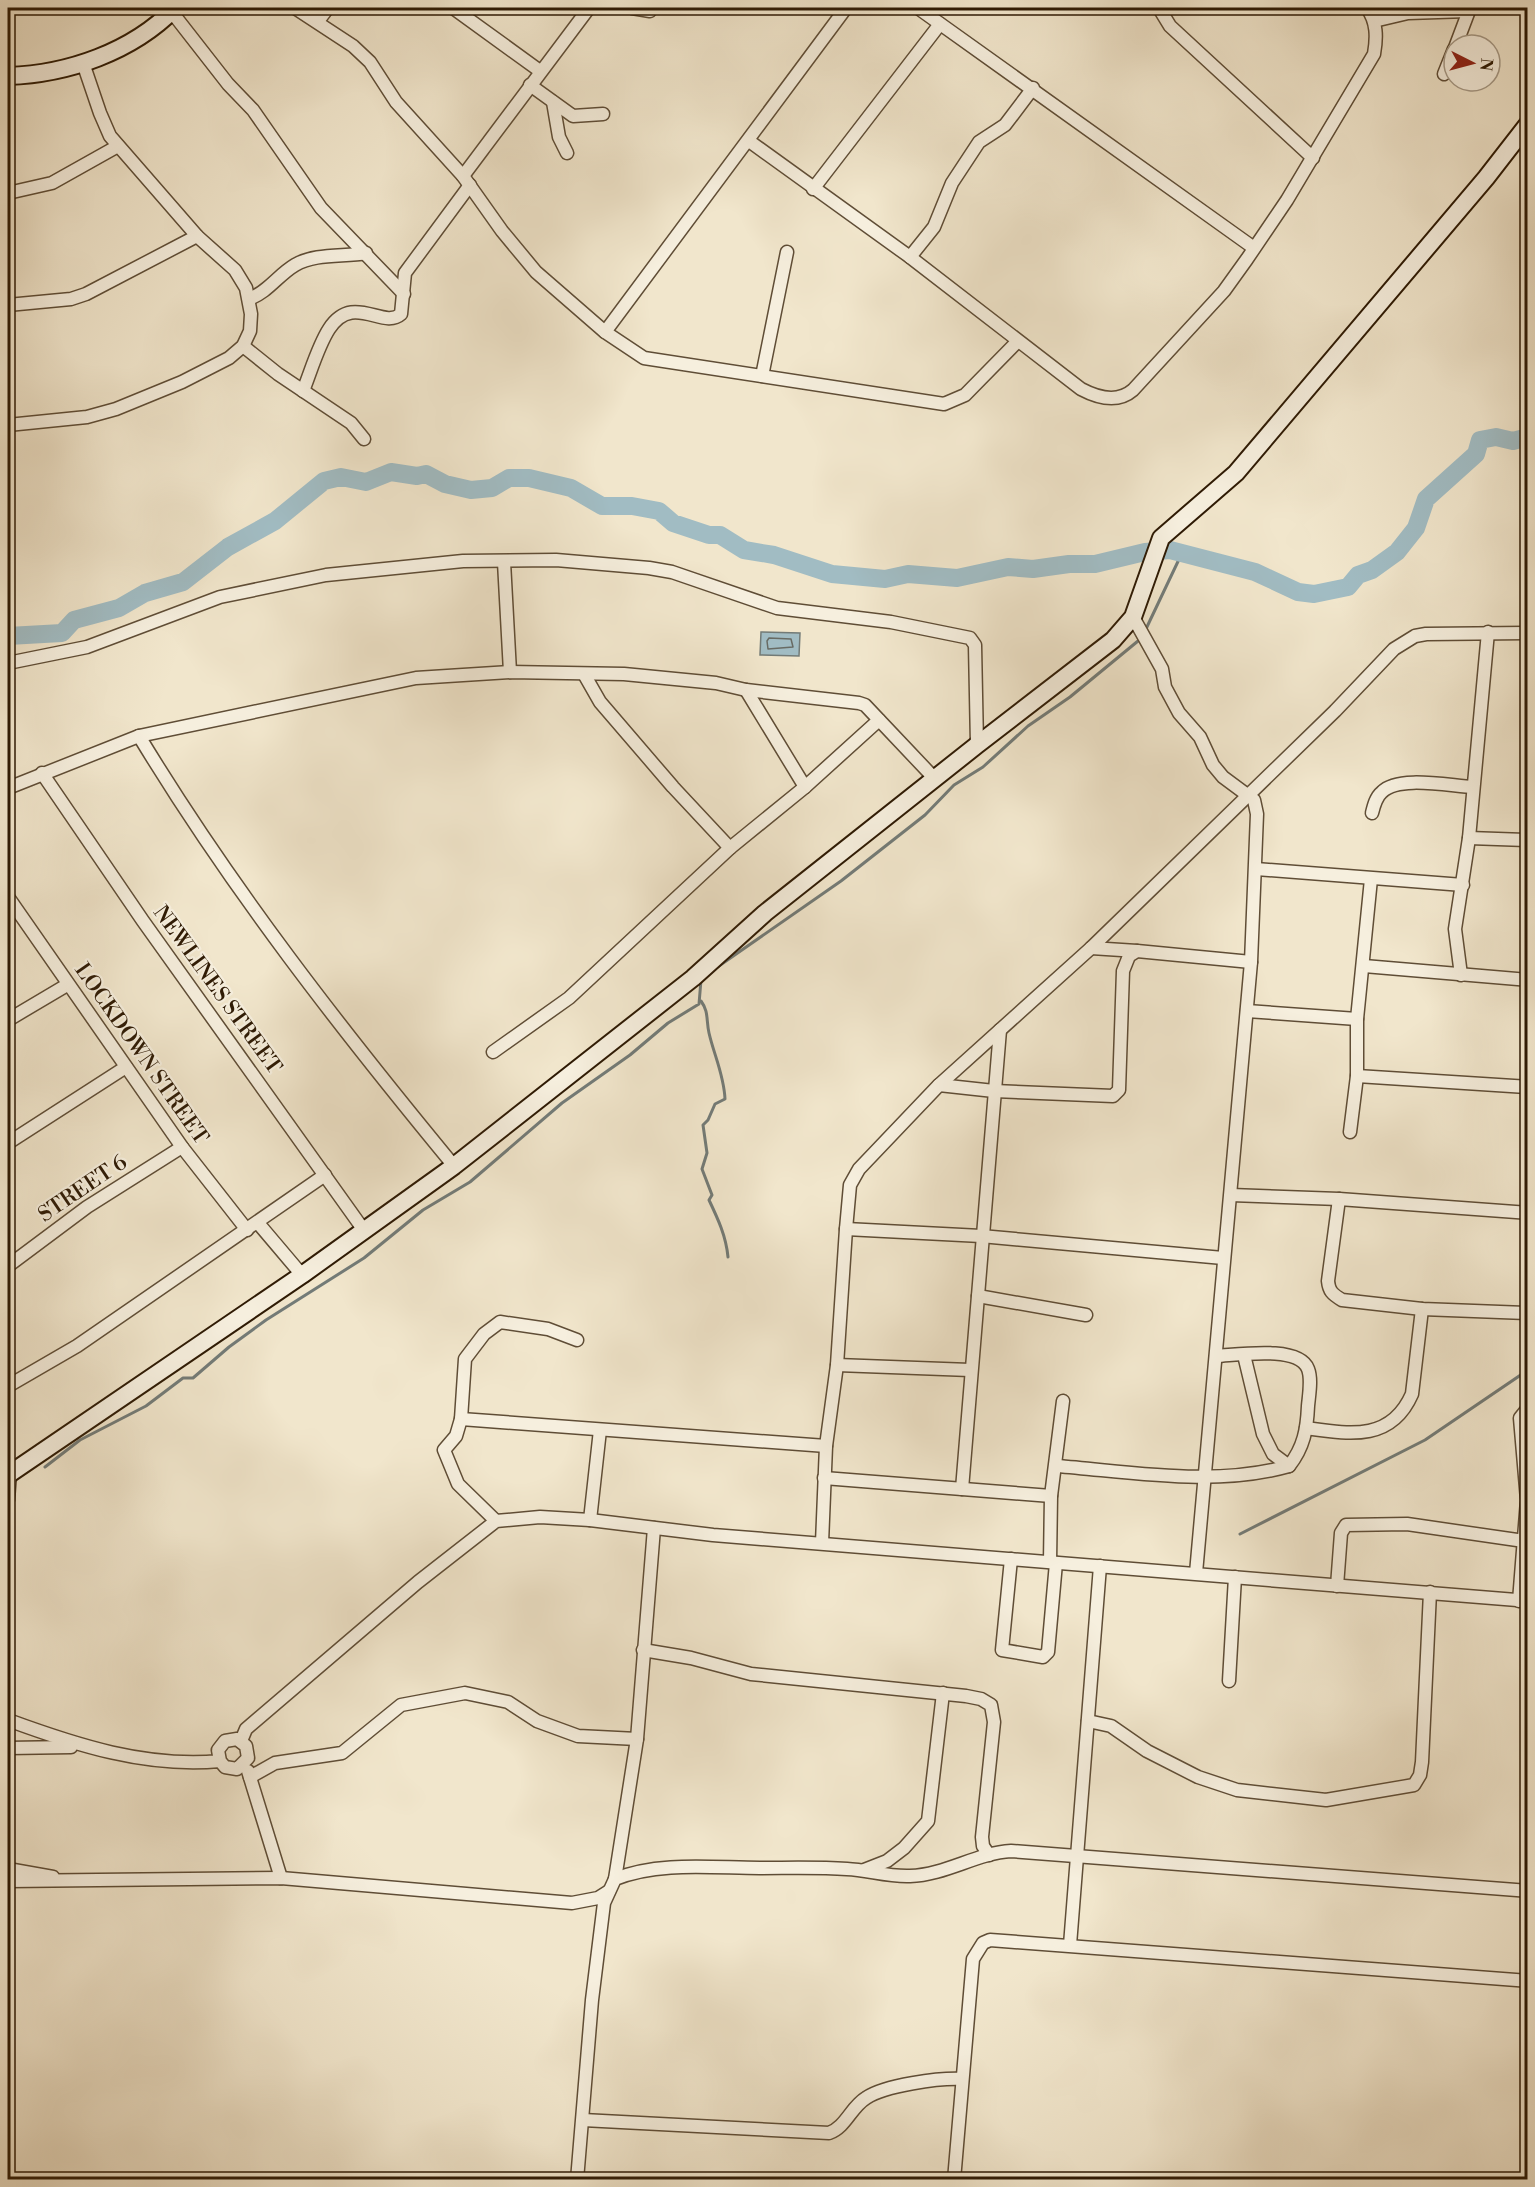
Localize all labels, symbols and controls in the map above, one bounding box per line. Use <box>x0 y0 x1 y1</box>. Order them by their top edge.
north arrow <box>1442 33 1502 93</box>
text: N <box>1475 57 1497 72</box>
street label: NEWLINES STREET <box>147 901 287 1079</box>
street label: LOCKDOWN STREET <box>69 958 214 1150</box>
street label: STREET 6 <box>34 1150 133 1228</box>

